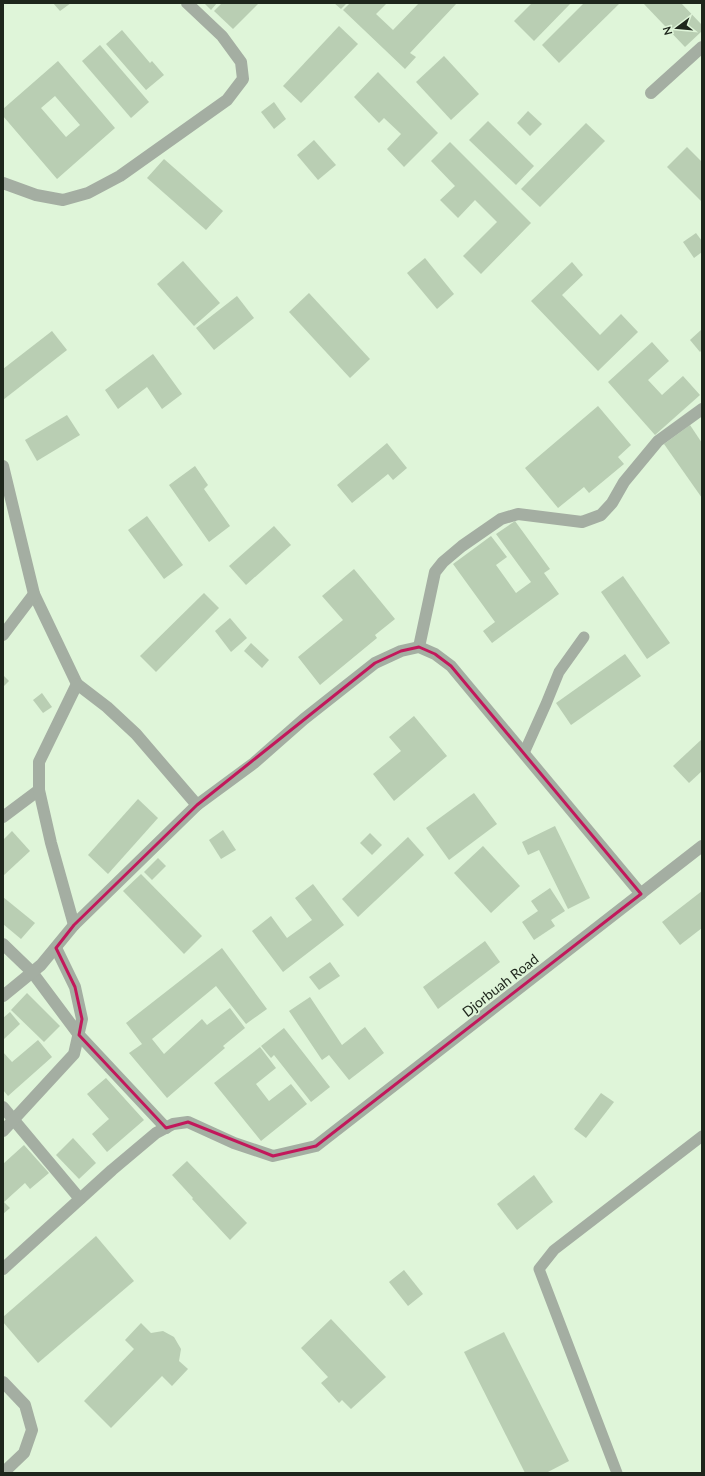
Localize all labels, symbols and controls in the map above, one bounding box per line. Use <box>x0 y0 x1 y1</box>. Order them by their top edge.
north arrow <box>657 8 697 48</box>
text: N <box>659 25 674 37</box>
street label: Djorbuah Road <box>459 950 541 1020</box>

